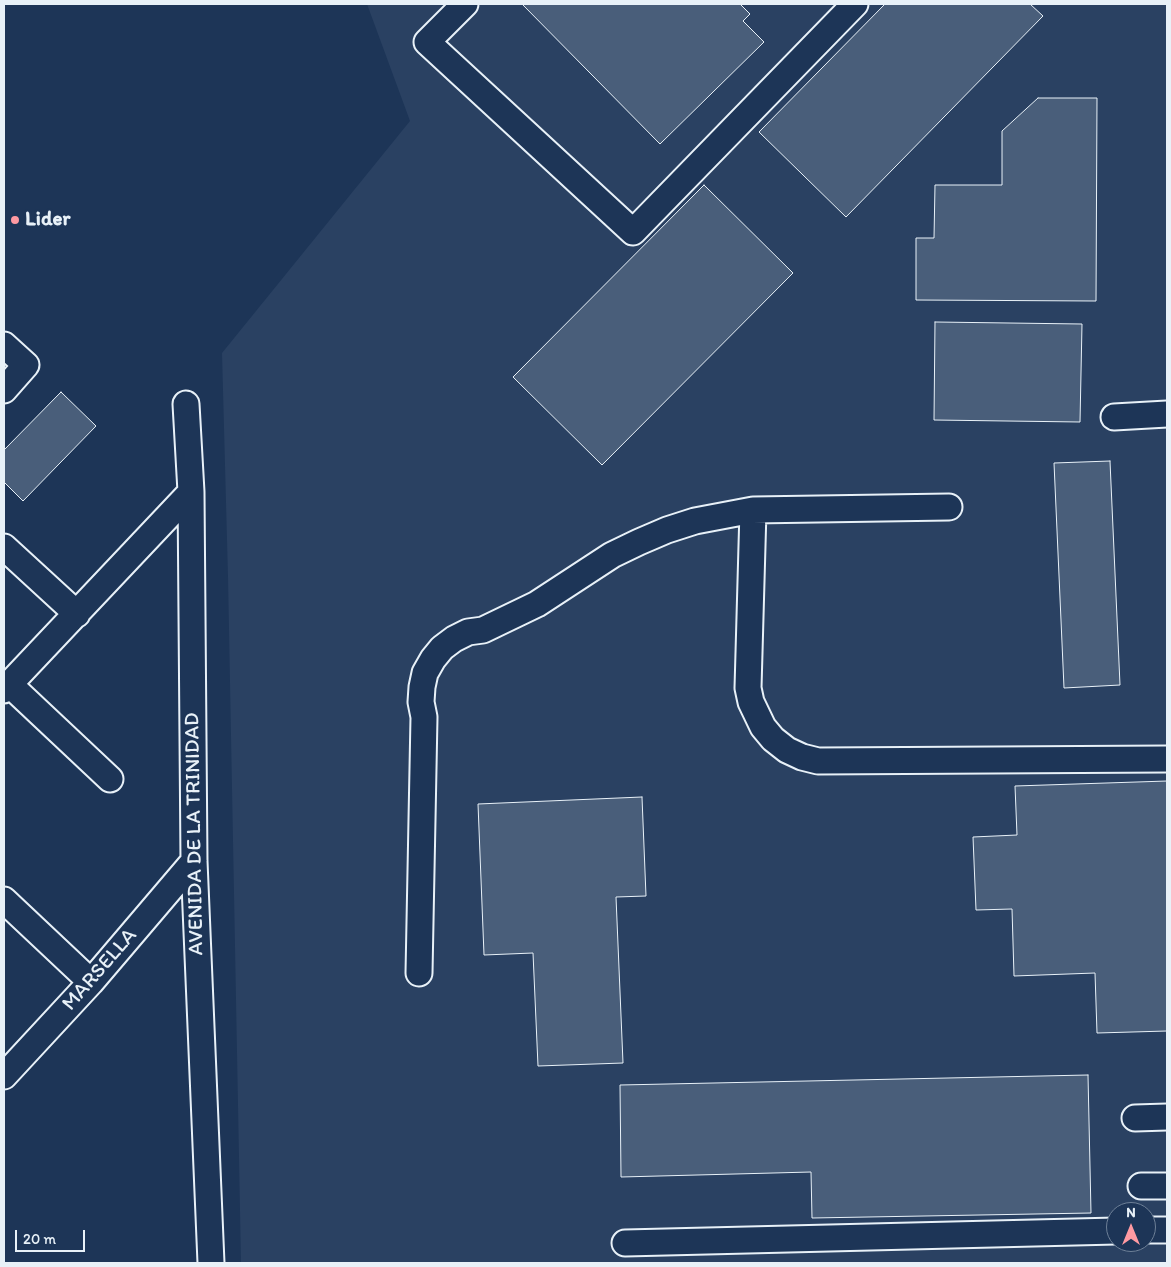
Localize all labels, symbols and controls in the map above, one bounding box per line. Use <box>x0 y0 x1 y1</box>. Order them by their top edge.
place label: Lider <box>25 207 70 233</box>
marker: Lider <box>9 214 21 226</box>
street label: AVENIDA DE LA TRINIDAD <box>180 712 210 956</box>
street label: MARSELLA <box>57 924 143 1016</box>
north arrow <box>1106 1202 1156 1252</box>
text: N <box>1126 1204 1136 1221</box>
scale bar <box>18 1220 88 1252</box>
text: 20 m <box>23 1230 56 1248</box>

